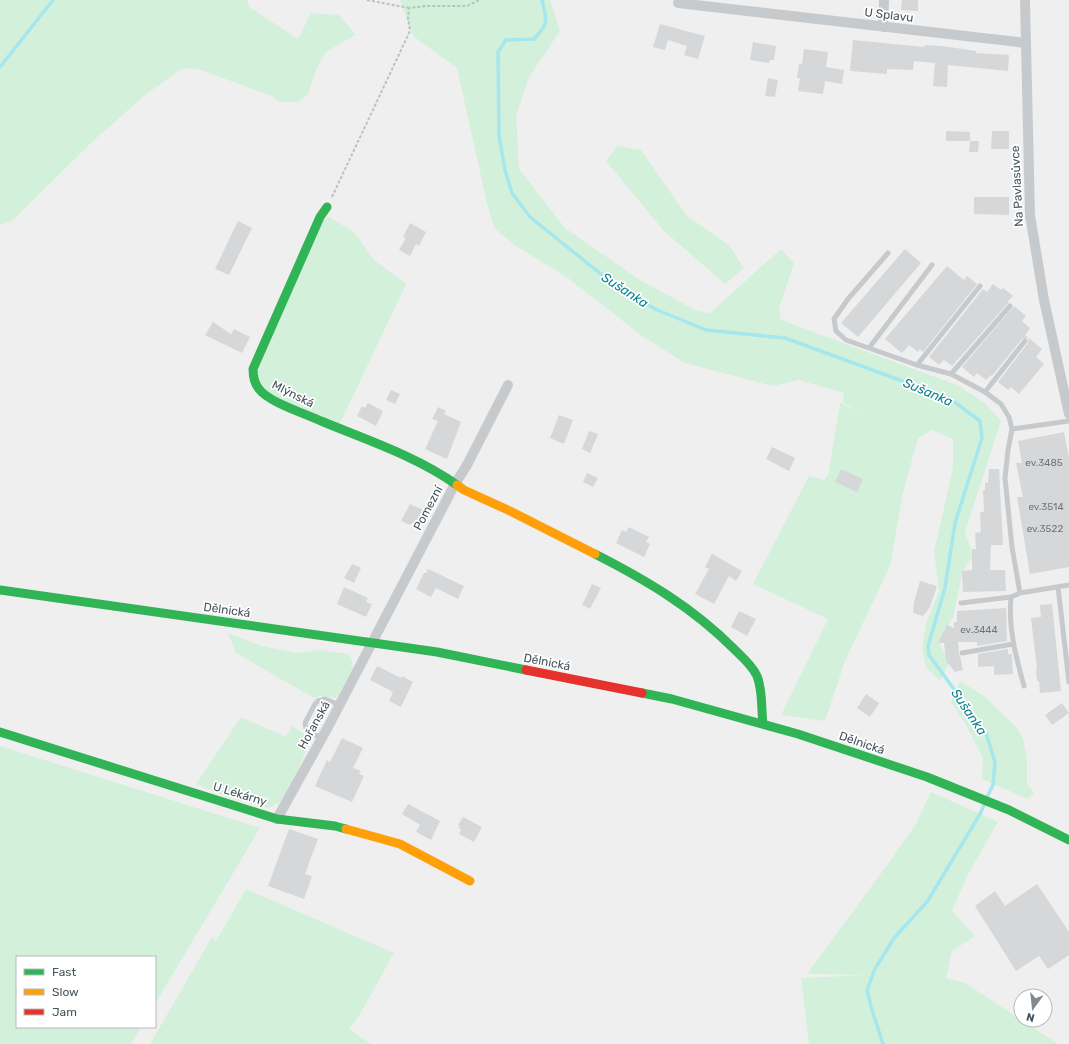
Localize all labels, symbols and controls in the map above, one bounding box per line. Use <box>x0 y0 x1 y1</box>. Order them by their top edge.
street label: U Splavu <box>864 5 914 25</box>
street label: Na Pavlasůvce <box>1008 145 1026 227</box>
water label: Sušanka <box>599 269 651 311</box>
water label: Sušanka <box>901 375 955 409</box>
street label: Mlýnská <box>270 378 316 410</box>
house number: ev.3485 <box>1025 457 1063 469</box>
street label: Pomezní <box>411 482 446 533</box>
house number: ev.3514 <box>1028 501 1064 513</box>
house number: ev.3522 <box>1027 523 1063 535</box>
street label: Dělnická <box>203 600 251 620</box>
house number: ev.3444 <box>960 624 998 636</box>
street label: Dělnická <box>522 651 572 673</box>
water label: Sušanka <box>948 686 990 738</box>
street label: Hořanská <box>295 699 333 751</box>
street label: Dělnická <box>837 729 887 757</box>
street label: U Lékárny <box>211 779 269 809</box>
legend <box>16 956 156 1028</box>
text: Fast <box>52 965 76 979</box>
text: Slow <box>52 985 79 999</box>
north arrow <box>1013 988 1053 1028</box>
text: Jam <box>52 1005 77 1019</box>
text: N <box>1025 1010 1036 1024</box>

